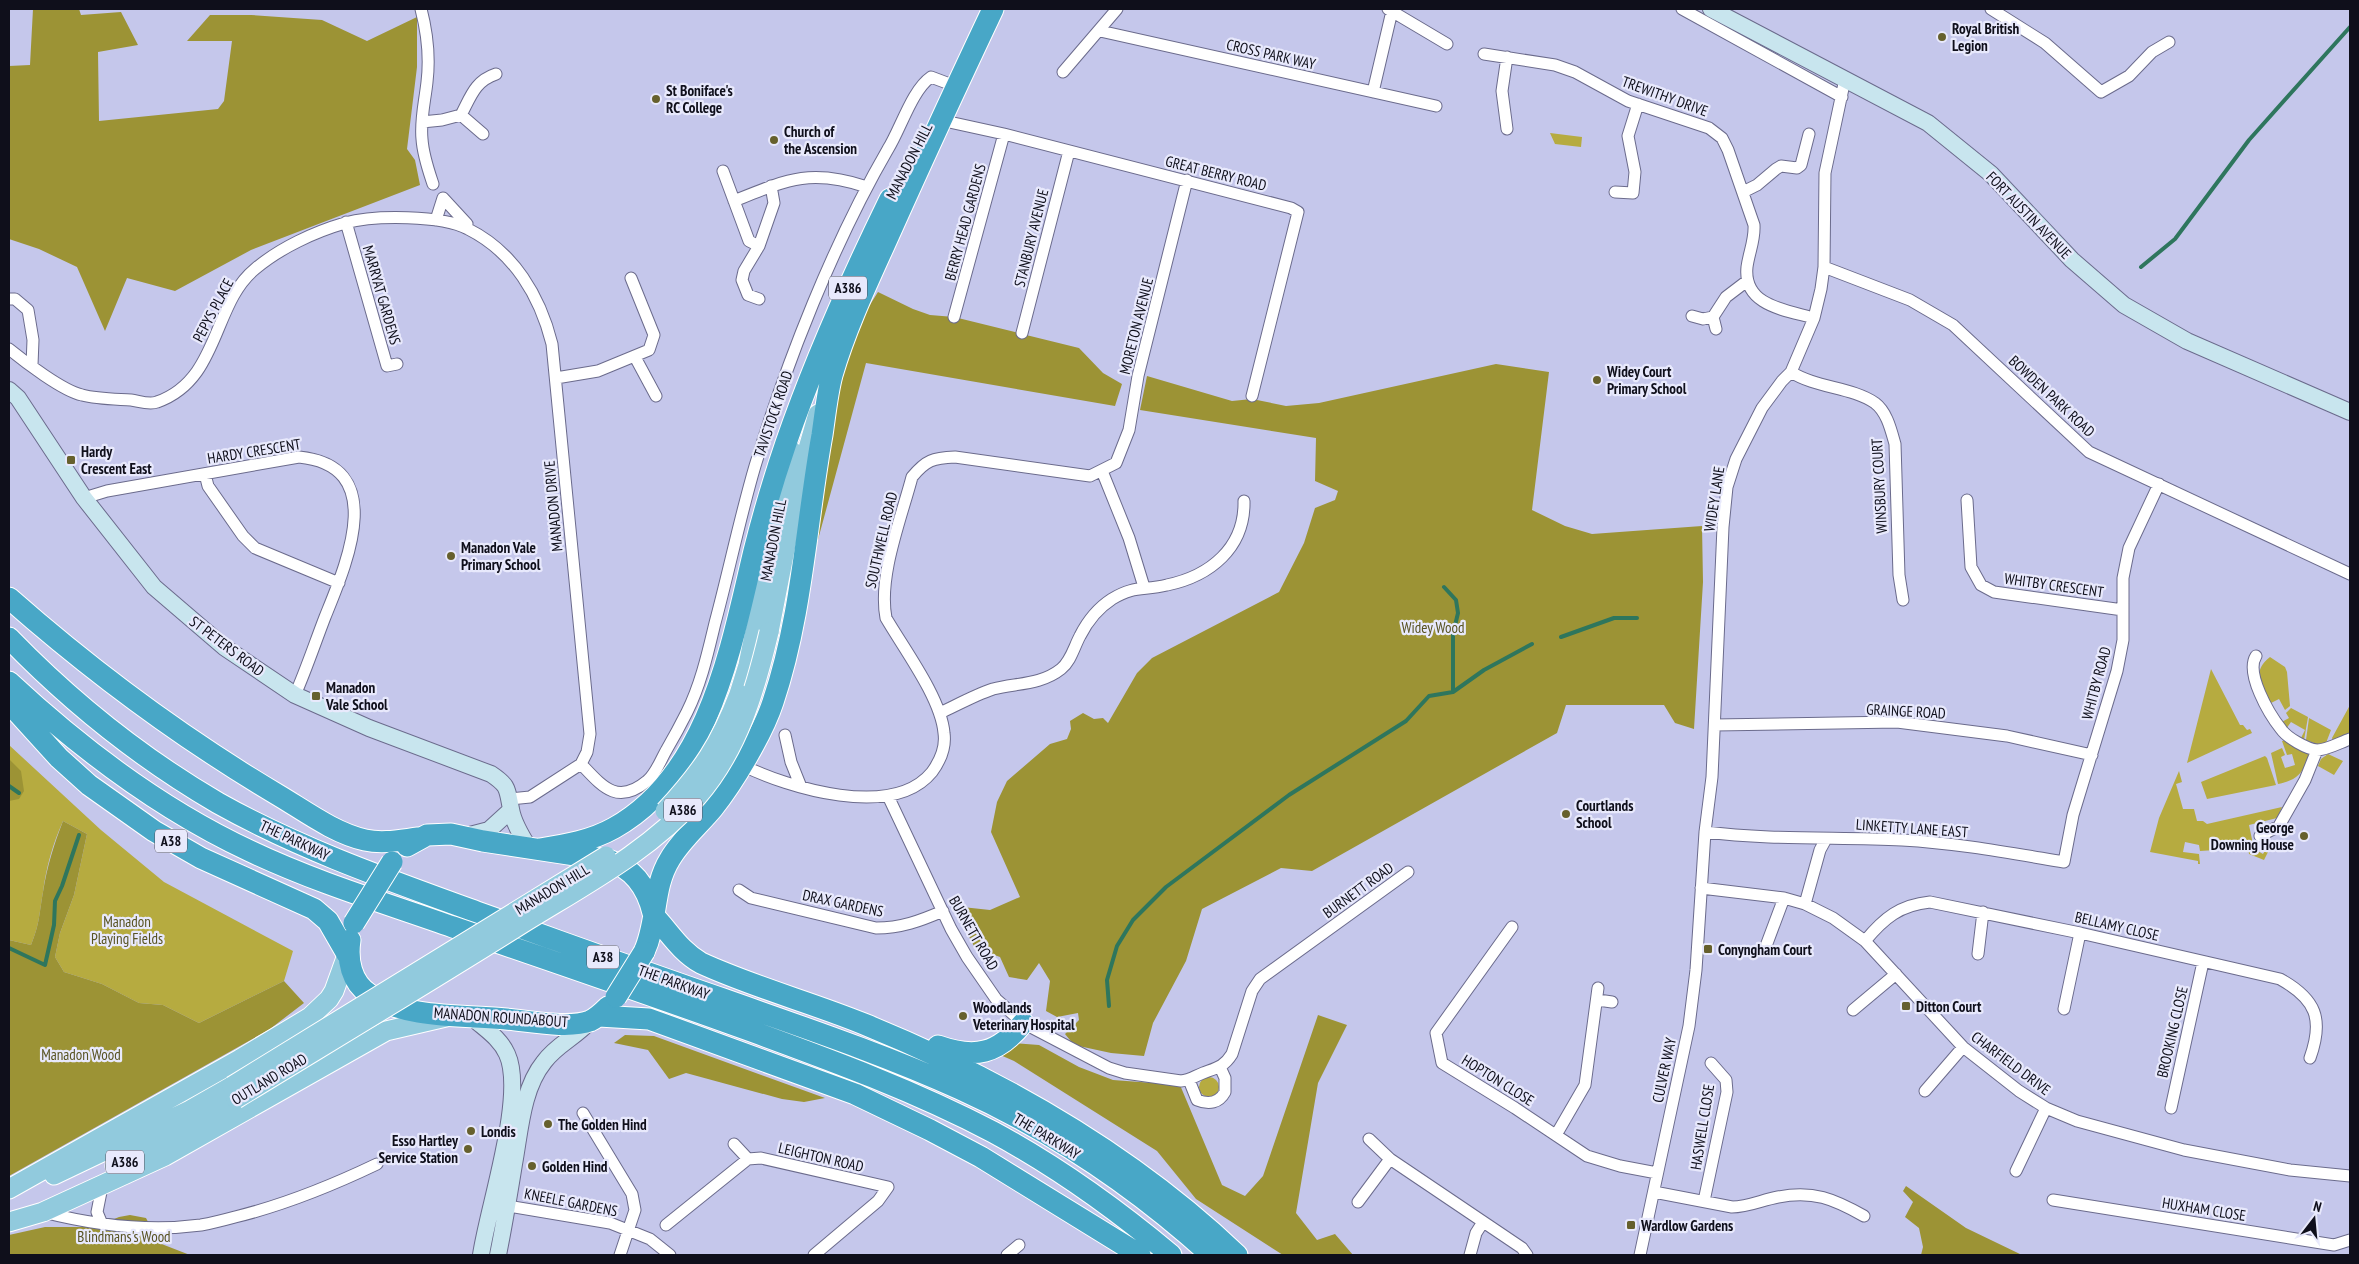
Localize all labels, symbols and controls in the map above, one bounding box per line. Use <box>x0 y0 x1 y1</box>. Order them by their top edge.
place label: Royal British Legion <box>1952 19 2019 55</box>
marker: Royal British Legion <box>1936 31 1948 43</box>
street label: CROSS PARK WAY <box>1225 35 1318 74</box>
street label: TREWITHY DRIVE <box>1619 72 1711 120</box>
place label: St Boniface's RC College <box>666 81 733 117</box>
marker: St Boniface's RC College <box>650 93 662 105</box>
street label: MANADON HILL <box>882 119 937 202</box>
place label: Church of the Ascension <box>784 122 857 158</box>
marker: Church of the Ascension <box>768 134 780 146</box>
street label: GREAT BERRY ROAD <box>1164 151 1269 195</box>
street label: BERRY HEAD GARDENS <box>940 162 990 282</box>
street label: FORT AUSTIN AVENUE <box>1982 167 2076 263</box>
street label: STANBURY AVENUE <box>1010 187 1052 289</box>
street label: MARRYAT GARDENS <box>359 243 405 347</box>
street label: PEPYS PLACE <box>188 275 238 345</box>
road number: A386 <box>829 276 867 300</box>
street label: MORETON AVENUE <box>1115 276 1157 376</box>
street label: BOWDEN PARK ROAD <box>2005 351 2099 441</box>
place label: Widey Court Primary School <box>1606 362 1687 398</box>
street label: TAVISTOCK ROAD <box>749 368 797 460</box>
marker: Widey Court Primary School <box>1591 374 1603 386</box>
street label: HARDY CRESCENT <box>206 434 302 468</box>
street label: WINSBURY COURT <box>1867 438 1891 534</box>
place label: Hardy Crescent East <box>81 442 152 478</box>
marker: Hardy Crescent East <box>65 454 77 466</box>
street label: MANADON DRIVE <box>540 460 566 552</box>
street label: WIDEY LANE <box>1699 465 1729 533</box>
street label: SOUTHWELL ROAD <box>861 490 901 590</box>
street label: MANADON HILL <box>756 497 790 583</box>
place label: Manadon Vale Primary School <box>461 538 541 574</box>
marker: Manadon Vale Primary School <box>445 550 457 562</box>
street label: WHITBY CRESCENT <box>2003 569 2105 601</box>
street label: ST PETERS ROAD <box>186 612 268 680</box>
park label: Widey Wood <box>1402 618 1464 637</box>
street label: WHITBY ROAD <box>2077 644 2115 722</box>
place label: Manadon Vale School <box>325 678 388 714</box>
marker: Manadon Vale School <box>310 690 322 702</box>
street label: GRAINGE ROAD <box>1866 699 1946 723</box>
place label: Courtlands School <box>1576 796 1633 832</box>
road number: A386 <box>664 798 702 822</box>
marker: Courtlands School <box>1560 808 1572 820</box>
street label: LINKETTY LANE EAST <box>1855 815 1969 841</box>
street label: THE PARKWAY <box>257 816 333 864</box>
place label: George Downing House <box>2211 818 2294 854</box>
road number: A38 <box>155 829 187 852</box>
marker: George Downing House <box>2298 830 2310 842</box>
street label: BURNETT ROAD <box>1319 858 1397 922</box>
street label: MANADON HILL <box>511 859 593 919</box>
street label: DRAX GARDENS <box>801 885 885 921</box>
street label: BURNETT ROAD <box>945 892 1003 974</box>
street label: BELLAMY CLOSE <box>2073 907 2161 945</box>
park label: Manadon Playing Fields <box>91 912 163 948</box>
place label: Conyngham Court <box>1718 940 1813 959</box>
marker: Conyngham Court <box>1702 943 1714 955</box>
road number: A38 <box>587 946 619 969</box>
street label: THE PARKWAY <box>636 960 712 1004</box>
street label: BROOKING CLOSE <box>2152 984 2192 1080</box>
place label: Ditton Court <box>1916 997 1982 1016</box>
place label: Woodlands Veterinary Hospital <box>972 998 1075 1034</box>
marker: Ditton Court <box>1900 1000 1912 1012</box>
street label: MANADON ROUNDABOUT <box>433 1003 569 1031</box>
marker: Woodlands Veterinary Hospital <box>957 1010 969 1022</box>
street label: CHARFIELD DRIVE <box>1968 1027 2054 1099</box>
street label: CULVER WAY <box>1648 1036 1680 1104</box>
park label: Manadon Wood <box>41 1045 121 1064</box>
street label: OUTLAND ROAD <box>228 1049 310 1109</box>
street label: HOPTON CLOSE <box>1458 1050 1538 1110</box>
street label: HASWELL CLOSE <box>1686 1083 1718 1171</box>
street label: THE PARKWAY <box>1010 1109 1084 1163</box>
place label: The Golden Hind <box>558 1115 647 1134</box>
marker: The Golden Hind <box>542 1118 554 1130</box>
place label: Londis <box>481 1122 516 1141</box>
marker: Londis <box>465 1125 477 1137</box>
place label: Esso Hartley Service Station <box>378 1131 459 1167</box>
street label: LEIGHTON ROAD <box>777 1138 866 1176</box>
marker: Esso Hartley Service Station <box>462 1143 474 1155</box>
road number: A386 <box>106 1150 144 1174</box>
place label: Golden Hind <box>542 1157 608 1176</box>
marker: Golden Hind <box>526 1160 538 1172</box>
street label: KNEELE GARDENS <box>523 1184 619 1220</box>
street label: HUXHAM CLOSE <box>2161 1193 2247 1225</box>
north arrow <box>2289 1194 2339 1244</box>
text: N <box>2311 1197 2324 1216</box>
place label: Wardlow Gardens <box>1640 1216 1733 1235</box>
marker: Wardlow Gardens <box>1625 1219 1637 1231</box>
park label: Blindmans's Wood <box>77 1227 171 1246</box>

